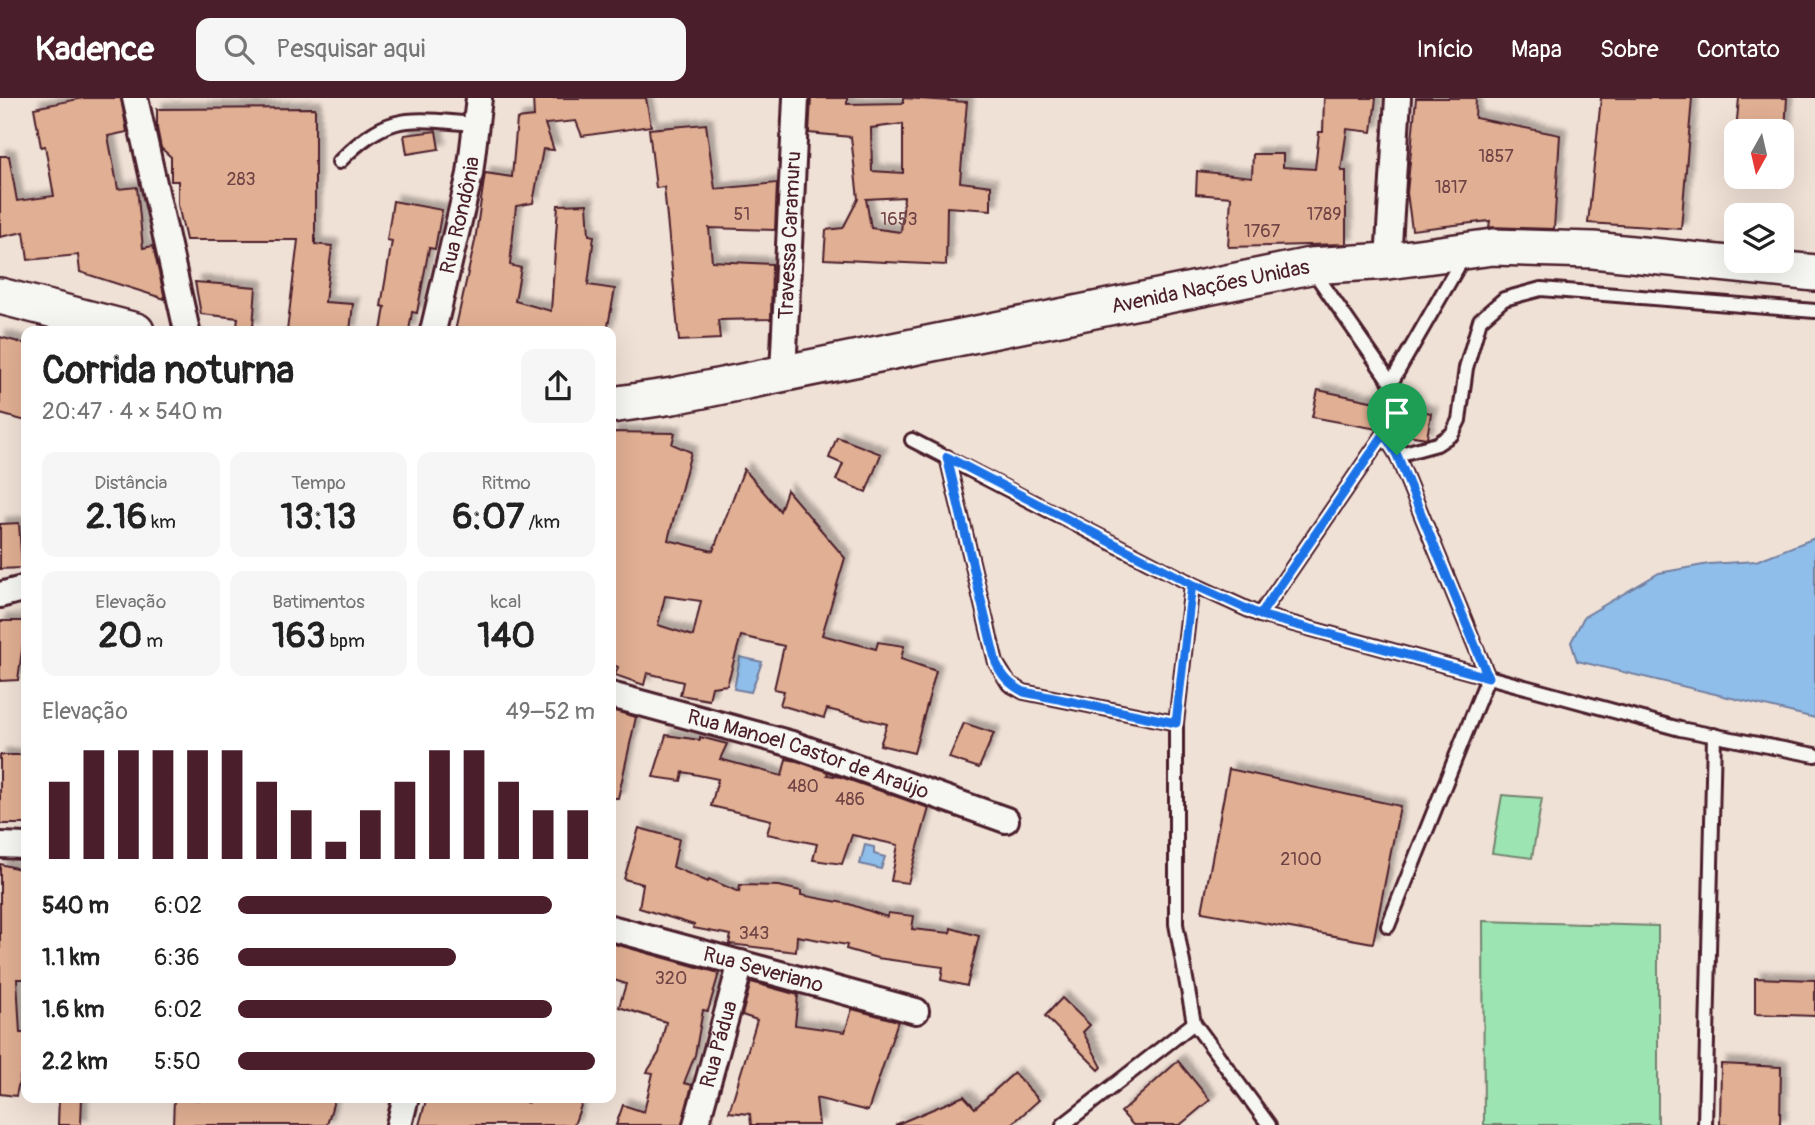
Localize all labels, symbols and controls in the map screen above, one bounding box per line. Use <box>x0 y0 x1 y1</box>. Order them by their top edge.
search box <box>196 18 686 81</box>
text: Kadence <box>35 29 154 70</box>
icon: search <box>220 30 258 68</box>
text: Pesquisar aqui <box>276 33 425 65</box>
text: Início <box>1417 35 1473 64</box>
text: Mapa <box>1511 35 1562 64</box>
text: Sobre <box>1600 35 1659 64</box>
text: Contato <box>1697 35 1780 64</box>
north arrow <box>1724 119 1794 189</box>
map controls <box>1724 119 1794 273</box>
house number: 1857 <box>1478 145 1514 168</box>
street label: Travessa Caramuru <box>772 150 807 320</box>
street label: Rua Rondônia <box>433 155 485 276</box>
house number: 283 <box>226 168 256 191</box>
house number: 1817 <box>1435 176 1468 199</box>
house number: 51 <box>734 203 750 226</box>
house number: 1789 <box>1307 203 1341 226</box>
button: layers <box>1724 203 1794 273</box>
house number: 1653 <box>880 208 918 231</box>
house number: 1767 <box>1244 220 1281 243</box>
street label: Avenida Nações Unidas <box>1109 253 1312 320</box>
text: Corrida noturna <box>42 347 294 395</box>
button: share <box>521 349 595 423</box>
pin <box>1367 383 1427 455</box>
icon: arrive <box>1378 394 1416 432</box>
text: 20:47 · 4 × 540 m <box>42 397 223 426</box>
text: Distância <box>94 471 167 495</box>
text: Tempo <box>291 471 346 495</box>
text: Ritmo <box>482 471 531 495</box>
text: 2.16 <box>86 495 147 539</box>
text: 13:13 <box>281 495 356 539</box>
text: 6:07 <box>452 495 524 539</box>
text: km <box>147 510 176 534</box>
text: /km <box>524 510 560 534</box>
text: Elevação <box>95 590 166 614</box>
text: Batimentos <box>272 590 365 614</box>
text: kcal <box>491 590 522 614</box>
text: 20 <box>99 614 142 658</box>
text: 163 <box>272 614 326 658</box>
text: 140 <box>477 614 535 658</box>
text: m <box>142 629 163 653</box>
text: bpm <box>326 629 365 653</box>
text: Elevação <box>42 697 128 726</box>
text: 49–52 m <box>506 697 595 726</box>
street label: Rua Manoel Castor de Araújo <box>685 703 933 805</box>
house number: 480 <box>787 775 819 798</box>
house number: 486 <box>835 788 865 811</box>
house number: 2100 <box>1280 848 1322 871</box>
text: 540 m <box>42 891 109 920</box>
text: 6:02 <box>154 891 202 920</box>
house number: 343 <box>739 922 769 945</box>
street label: Rua Severiano <box>700 940 827 999</box>
text: 1.1 km <box>42 943 100 972</box>
text: 6:36 <box>154 943 200 972</box>
house number: 320 <box>655 967 687 990</box>
text: 1.6 km <box>42 995 104 1024</box>
text: 6:02 <box>154 995 202 1024</box>
street label: Rua Pádua <box>694 998 743 1091</box>
text: 2.2 km <box>42 1047 108 1076</box>
text: 5:50 <box>154 1047 201 1076</box>

